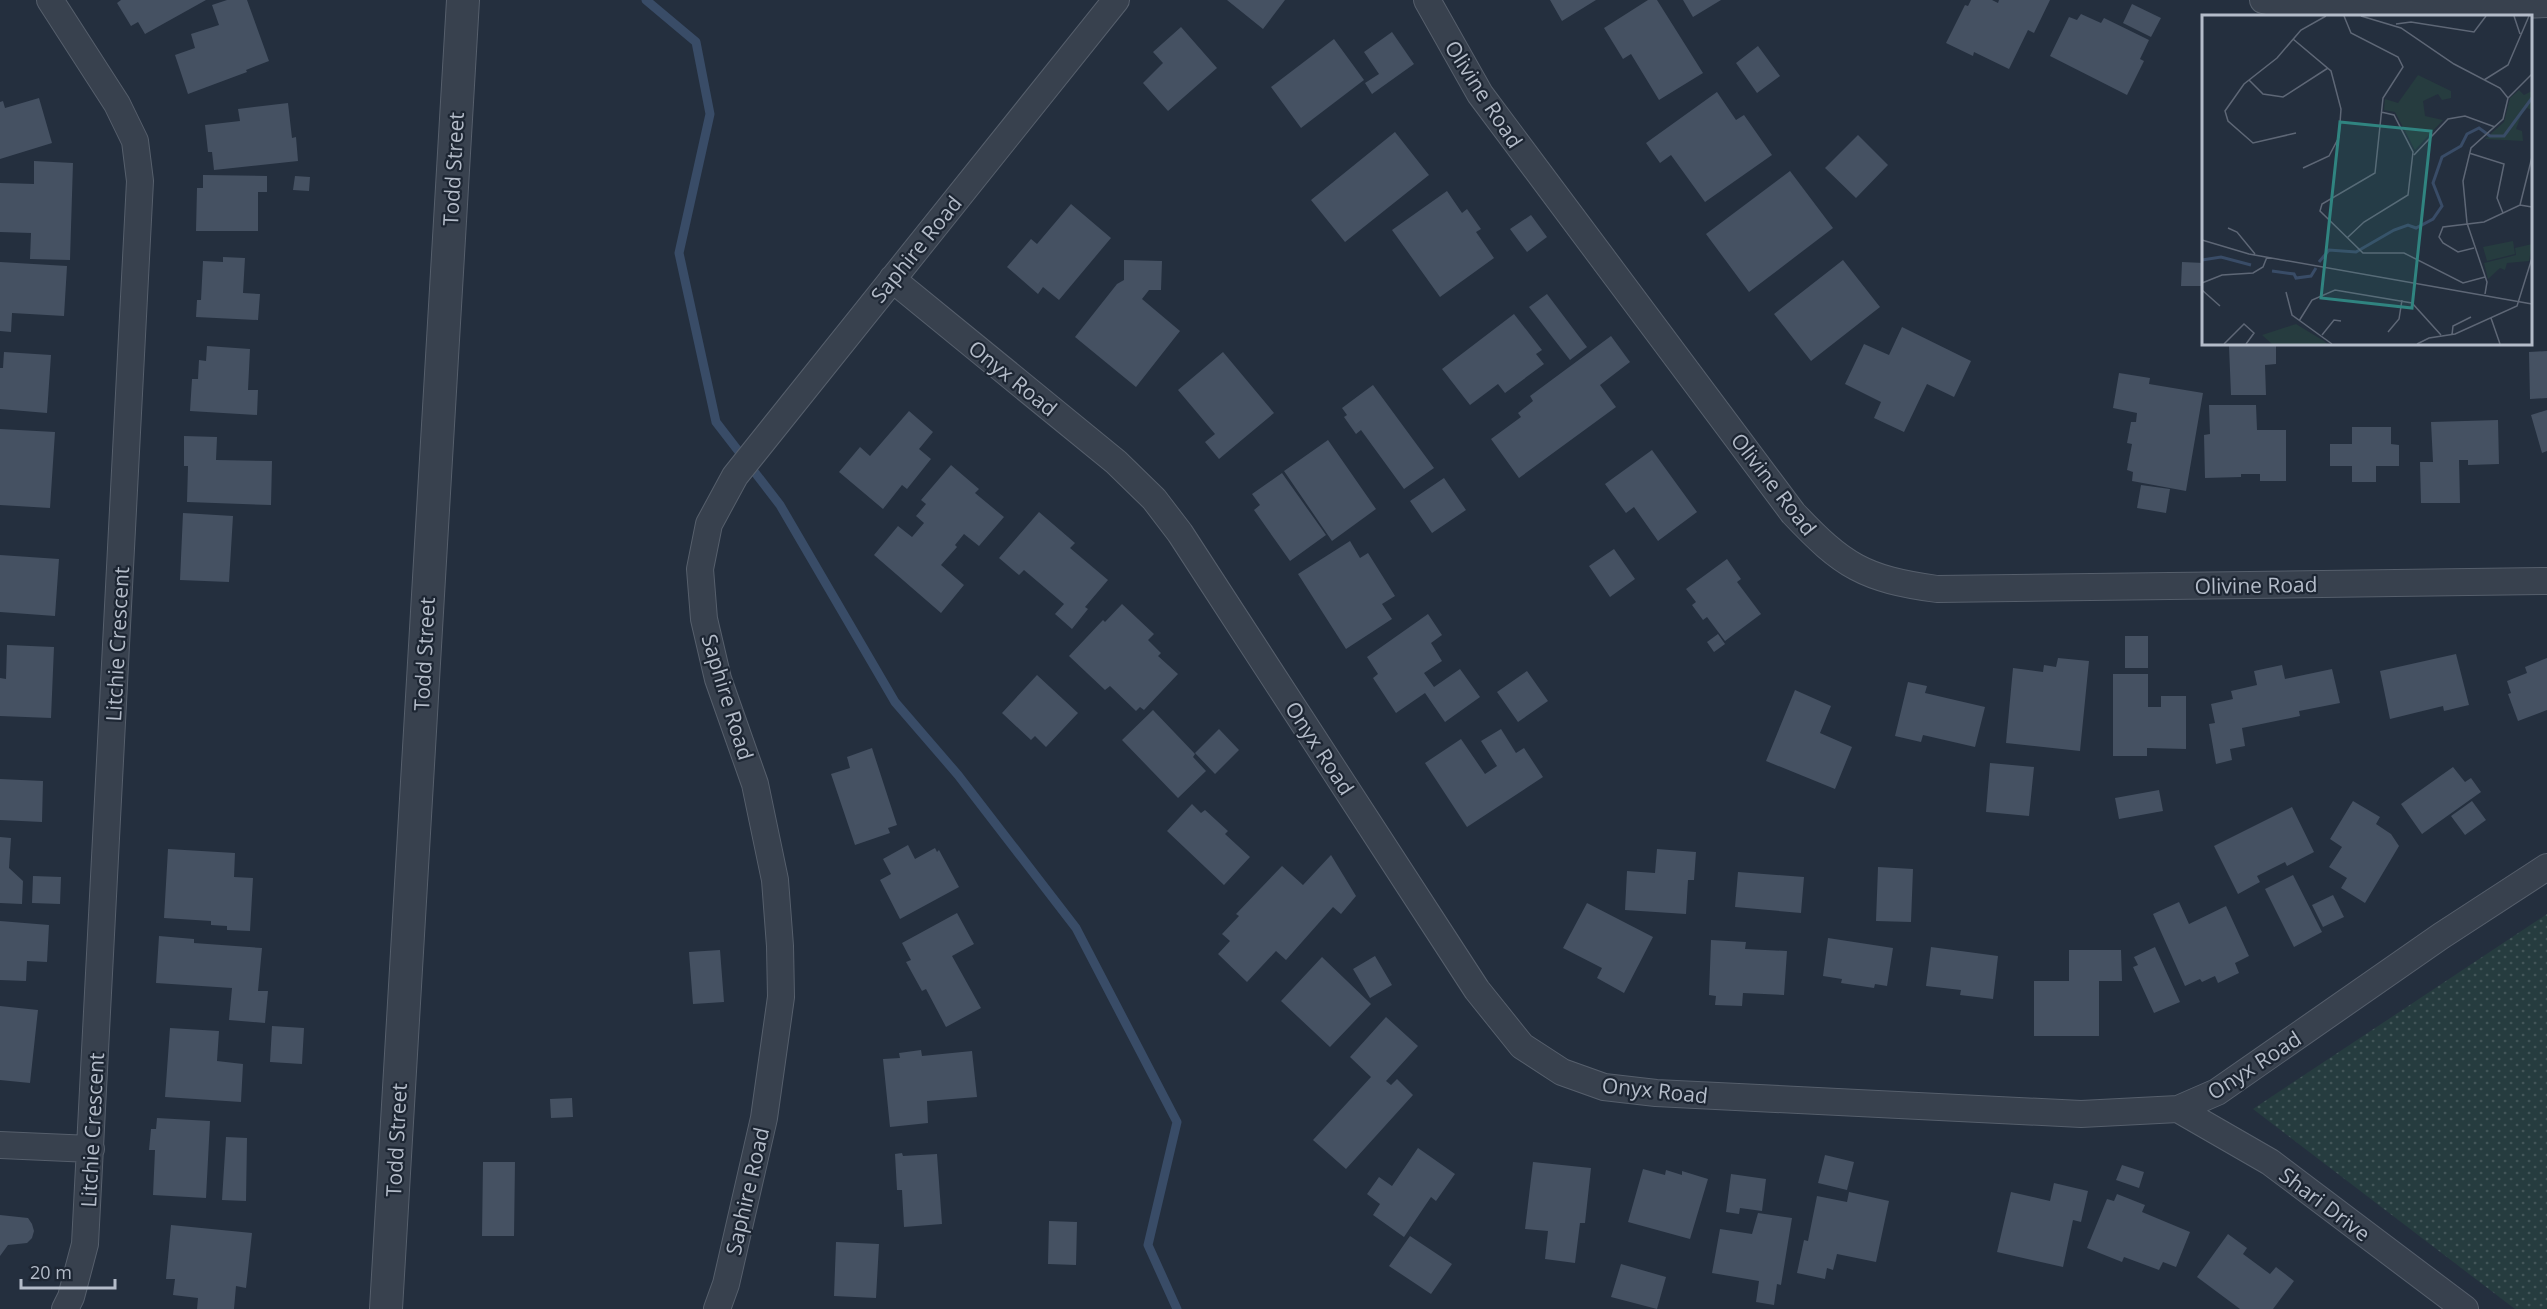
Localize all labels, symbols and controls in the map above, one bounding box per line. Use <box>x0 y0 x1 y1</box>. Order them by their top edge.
inset map <box>2202 15 2532 345</box>
street label: Olivine Road <box>1439 35 1529 153</box>
street label: Todd Street <box>436 111 470 227</box>
street label: Saphire Road <box>864 190 968 308</box>
street label: Onyx Road <box>963 334 1063 422</box>
street label: Olivine Road <box>1725 427 1823 541</box>
street label: Litchie Crescent <box>99 566 135 722</box>
street label: Olivine Road <box>2194 570 2318 600</box>
street label: Todd Street <box>407 596 441 712</box>
street label: Saphire Road <box>696 631 760 763</box>
street label: Onyx Road <box>1279 696 1361 800</box>
street label: Onyx Road <box>2202 1024 2306 1106</box>
street label: Litchie Crescent <box>74 1052 110 1208</box>
street label: Onyx Road <box>1601 1071 1709 1109</box>
street label: Todd Street <box>379 1082 413 1198</box>
street label: Saphire Road <box>719 1124 775 1258</box>
street label: Shari Drive <box>2274 1161 2376 1247</box>
scale bar <box>21 1252 116 1290</box>
text: 20 m <box>30 1260 72 1284</box>

